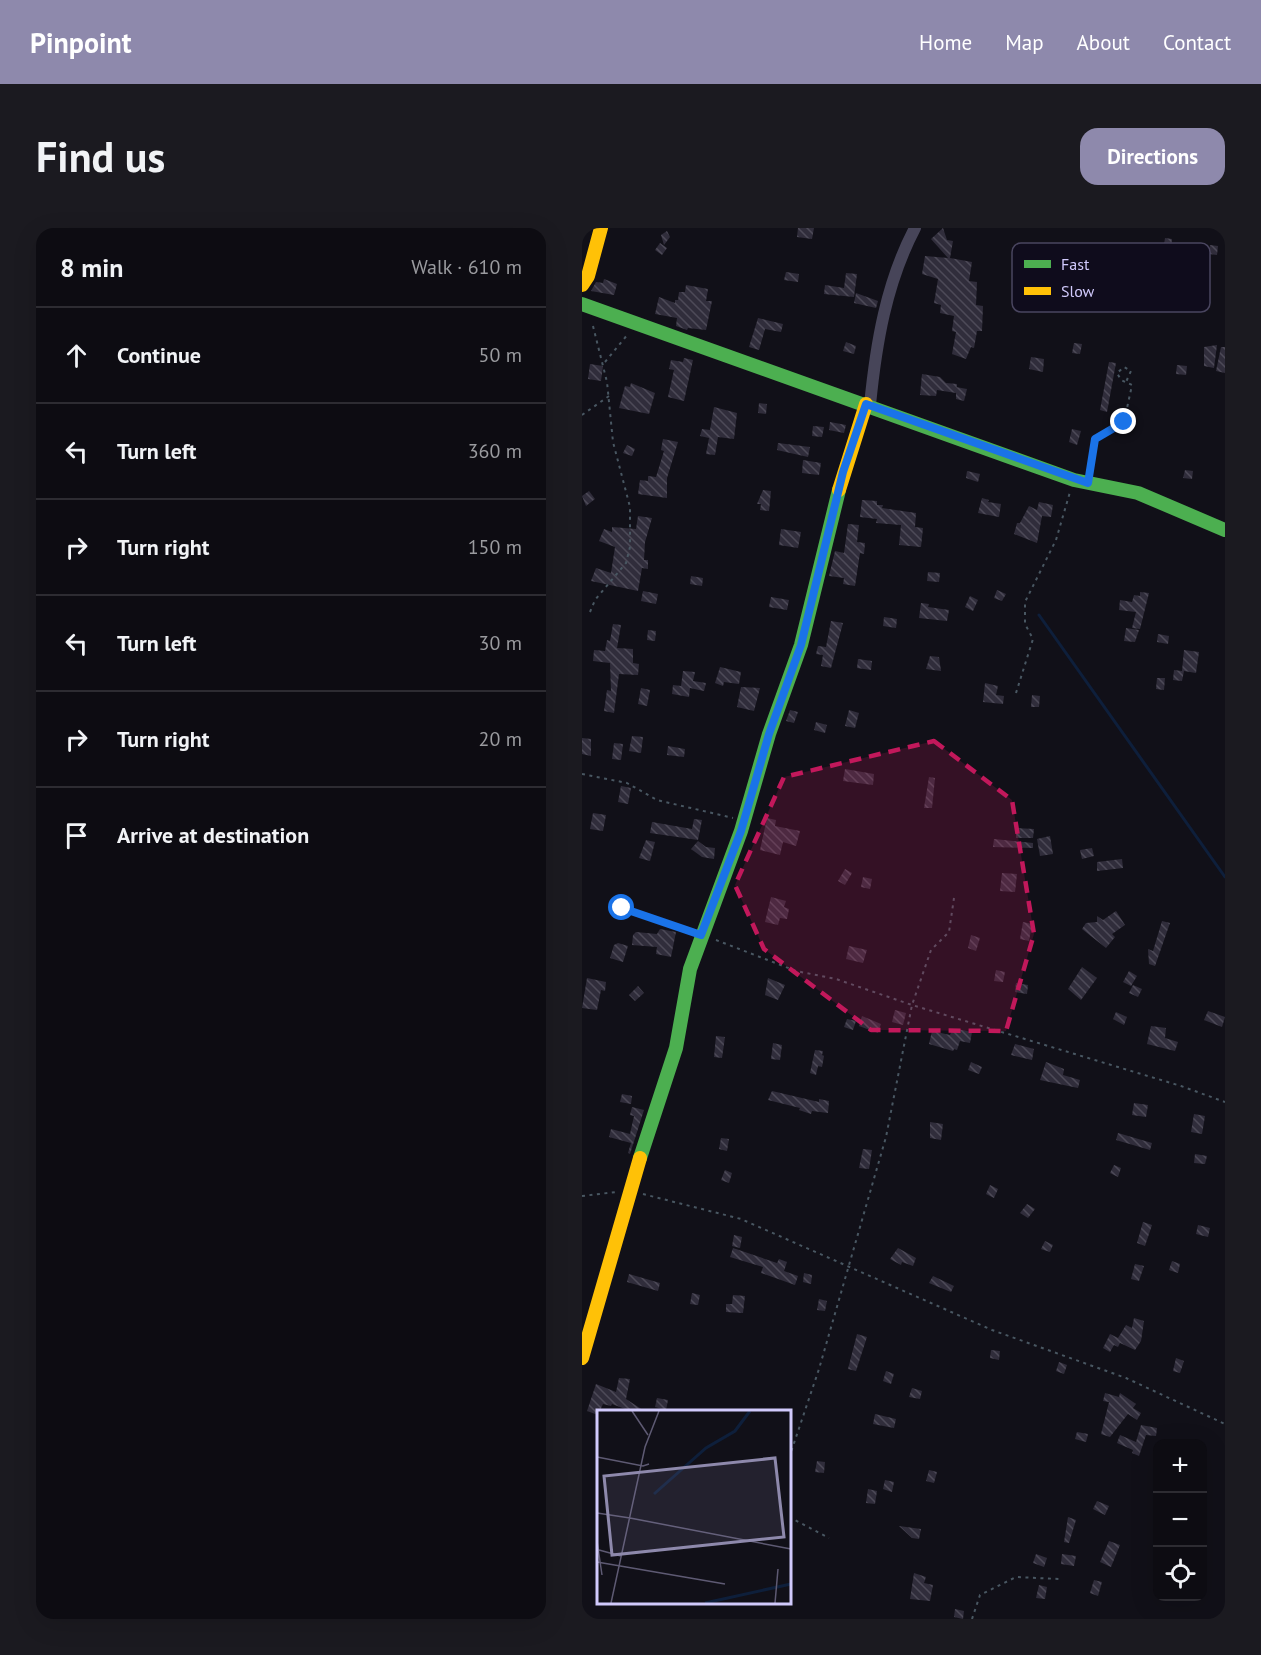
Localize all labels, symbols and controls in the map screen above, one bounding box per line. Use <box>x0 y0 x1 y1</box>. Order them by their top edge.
text: Pinpoint <box>30 24 132 61</box>
text: Home <box>919 29 972 56</box>
text: Map <box>1005 29 1044 56</box>
text: About <box>1077 29 1130 56</box>
text: Contact <box>1163 29 1231 56</box>
button: Directions <box>1080 128 1225 185</box>
text: Find us <box>36 129 165 184</box>
legend <box>1012 243 1210 312</box>
text: 8 min <box>60 251 123 284</box>
text: Walk · 610 m <box>411 254 522 280</box>
text: Fast <box>1061 254 1090 274</box>
text: Slow <box>1061 281 1095 301</box>
icon: ahead <box>60 339 93 372</box>
text: Continue <box>117 341 201 369</box>
text: 50 m <box>479 342 522 368</box>
route end <box>1110 408 1136 434</box>
icon: left <box>60 435 93 468</box>
text: Turn left <box>117 437 197 465</box>
text: 360 m <box>468 438 522 464</box>
icon: right <box>60 531 93 564</box>
text: Turn right <box>117 533 209 561</box>
text: 150 m <box>468 534 522 560</box>
icon: left <box>60 627 93 660</box>
text: Turn left <box>117 629 197 657</box>
text: 30 m <box>479 630 522 656</box>
icon: right <box>60 723 93 756</box>
text: Turn right <box>117 725 209 753</box>
text: 20 m <box>479 726 522 752</box>
icon: arrive <box>60 819 93 852</box>
text: Arrive at destination <box>117 821 309 849</box>
route start <box>608 894 634 920</box>
inset map <box>597 1410 790 1604</box>
map controls <box>1153 1439 1207 1601</box>
button: + <box>1153 1439 1207 1493</box>
button: − <box>1153 1493 1207 1547</box>
button: locate <box>1153 1547 1207 1601</box>

